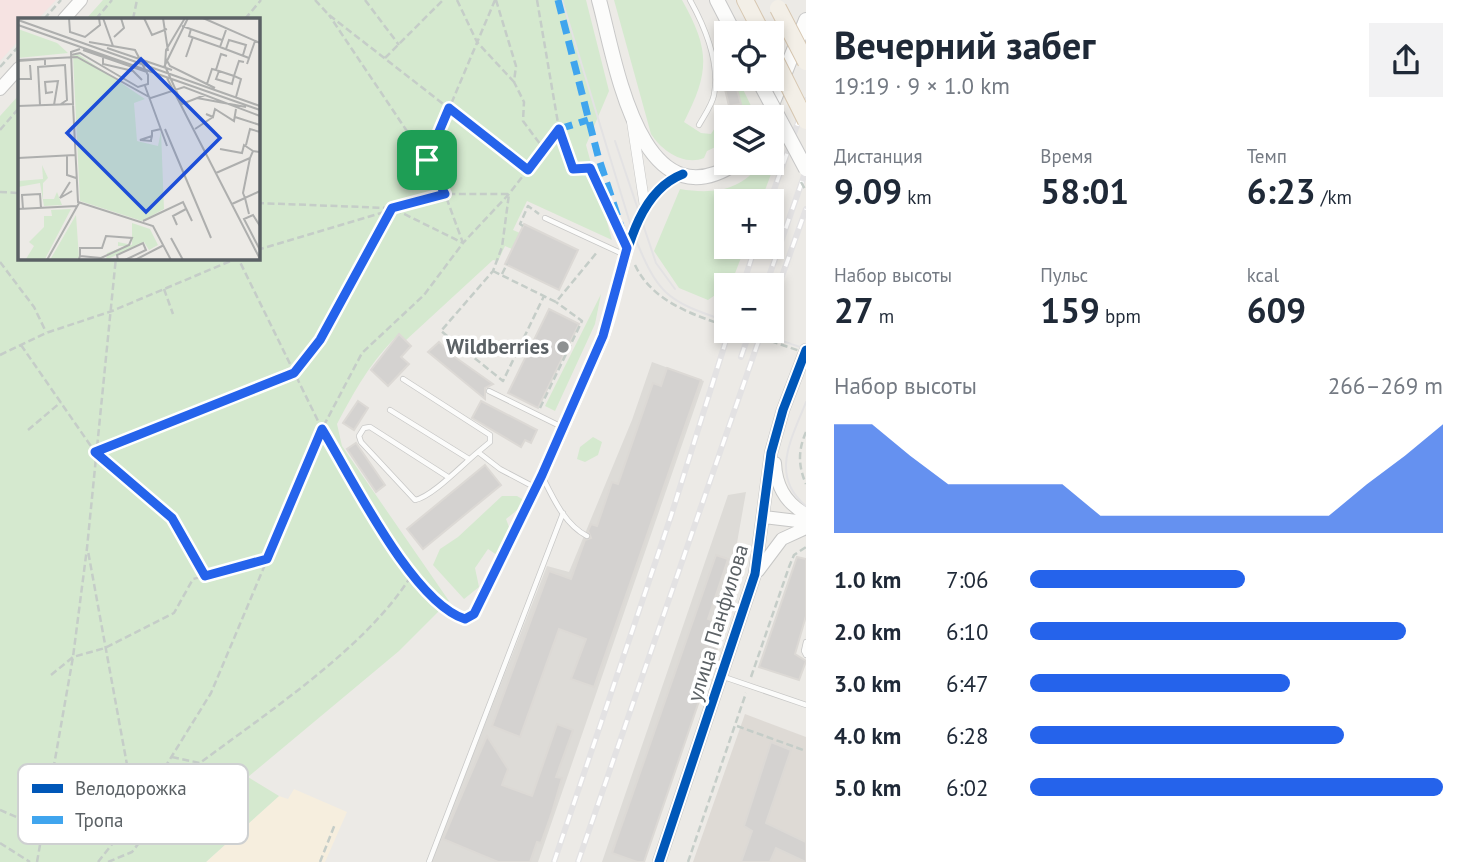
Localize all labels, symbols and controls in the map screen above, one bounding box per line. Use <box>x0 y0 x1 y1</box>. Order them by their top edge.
inset map <box>18 18 259 259</box>
text: Вечерний забег <box>834 20 1095 69</box>
map controls <box>714 21 784 343</box>
button: locate <box>714 21 784 91</box>
button: share <box>1369 23 1443 97</box>
text: 19:19 · 9 × 1.0 km <box>834 71 1010 100</box>
button: layers <box>714 105 784 175</box>
pin <box>397 130 457 190</box>
icon: arrive <box>408 141 446 179</box>
text: Дистанция <box>834 144 922 168</box>
text: Время <box>1040 144 1093 168</box>
text: Темп <box>1247 144 1287 168</box>
text: 9.09 <box>834 168 902 214</box>
text: 58:01 <box>1040 168 1129 214</box>
text: 6:23 <box>1247 168 1316 214</box>
text: km <box>902 185 932 209</box>
text: /km <box>1316 185 1352 209</box>
button: + <box>714 189 784 259</box>
text: Набор высоты <box>834 263 952 287</box>
text: Пульс <box>1040 263 1088 287</box>
text: kcal <box>1247 263 1279 287</box>
button: − <box>714 273 784 343</box>
text: 27 <box>834 287 874 333</box>
text: 159 <box>1040 287 1100 333</box>
text: 609 <box>1247 287 1306 333</box>
text: m <box>874 304 894 328</box>
text: bpm <box>1100 304 1141 328</box>
place label: Wildberries <box>446 333 549 360</box>
marker: Wildberries <box>555 339 571 355</box>
text: Набор высоты <box>834 371 977 400</box>
text: 266–269 m <box>1328 371 1443 400</box>
street label: улица Панфилова <box>681 541 754 705</box>
text: 1.0 km <box>834 565 901 594</box>
text: 7:06 <box>946 565 989 594</box>
text: 2.0 km <box>834 617 901 646</box>
text: 6:10 <box>946 617 989 646</box>
text: 3.0 km <box>834 669 901 698</box>
text: 6:47 <box>946 669 989 698</box>
text: 4.0 km <box>834 721 901 750</box>
text: 6:28 <box>946 721 989 750</box>
legend <box>18 764 248 844</box>
text: 5.0 km <box>834 773 901 802</box>
text: 6:02 <box>946 773 989 802</box>
text: Велодорожка <box>75 776 187 800</box>
text: Тропа <box>75 808 124 832</box>

